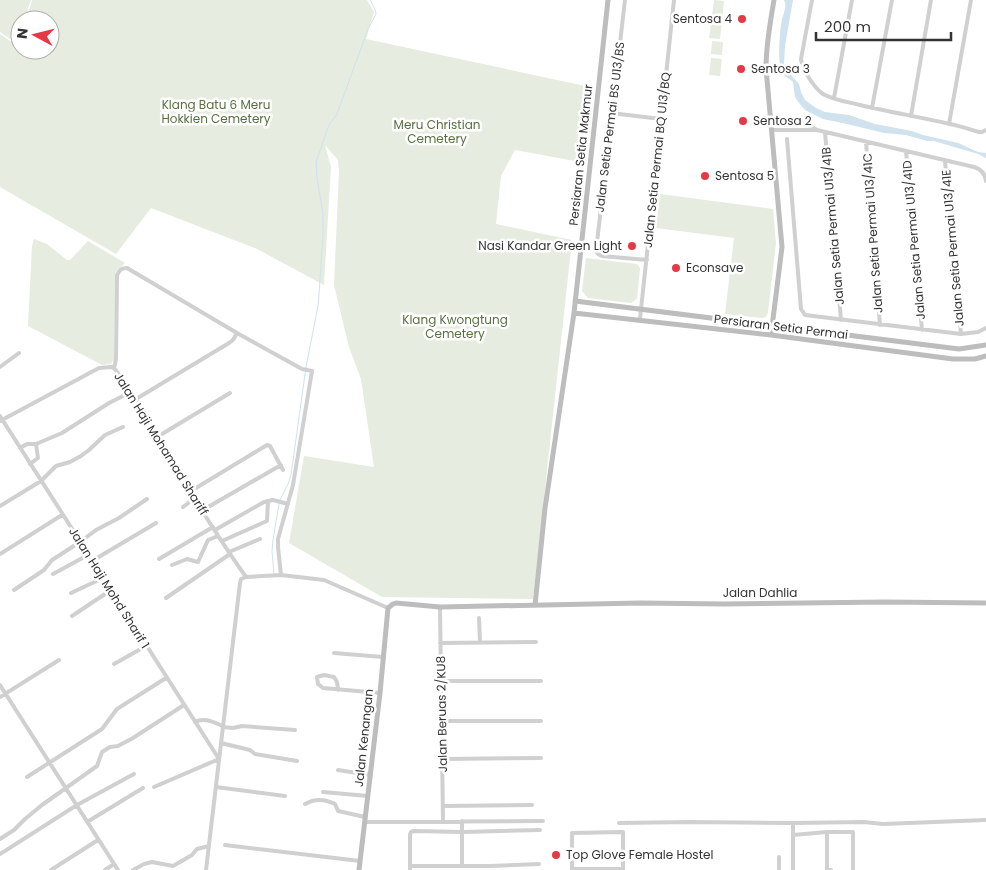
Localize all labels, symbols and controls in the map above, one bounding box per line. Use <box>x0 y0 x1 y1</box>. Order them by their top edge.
north arrow <box>10 10 60 60</box>
place label: Sentosa 4 <box>673 10 732 27</box>
scale bar <box>816 10 951 42</box>
marker: Sentosa 4 <box>736 13 748 25</box>
text: 200 m <box>824 16 871 37</box>
text: N <box>12 27 33 40</box>
street label: Jalan Setia Permai BS U13/BS <box>591 41 628 213</box>
place label: Sentosa 3 <box>751 60 810 77</box>
marker: Sentosa 3 <box>735 63 747 75</box>
street label: Jalan Setia Permai BQ U13/BQ <box>639 71 674 249</box>
street label: Persiaran Setia Makmur <box>565 83 596 226</box>
park label: Klang Batu 6 Meru Hokkien Cemetery <box>161 96 271 127</box>
place label: Sentosa 2 <box>753 112 812 129</box>
marker: Sentosa 2 <box>737 115 749 127</box>
park label: Meru Christian Cemetery <box>394 116 480 147</box>
street label: Jalan Setia Permai U13/41B <box>817 146 848 306</box>
street label: Jalan Setia Permai U13/41C <box>858 152 887 314</box>
street label: Jalan Setia Permai U13/41D <box>898 160 929 320</box>
place label: Sentosa 5 <box>715 167 774 184</box>
street label: Jalan Setia Permai U13/41E <box>937 169 968 327</box>
marker: Sentosa 5 <box>699 170 711 182</box>
place label: Nasi Kandar Green Light <box>478 237 622 254</box>
marker: Nasi Kandar Green Light <box>626 240 638 252</box>
place label: Econsave <box>686 259 743 276</box>
marker: Econsave <box>670 262 682 274</box>
street label: Persiaran Setia Permai <box>713 310 849 343</box>
park label: Klang Kwongtung Cemetery <box>402 311 508 342</box>
street label: Jalan Haji Mohamad Shariff <box>110 369 213 519</box>
street label: Jalan Haji Mohd Sharif 1 <box>65 524 154 652</box>
street label: Jalan Dahlia <box>723 584 797 601</box>
street label: Jalan Beruas 2/KU8 <box>432 656 451 772</box>
street label: Jalan Kenangan <box>350 688 377 788</box>
place label: Top Glove Female Hostel <box>566 846 713 863</box>
marker: Top Glove Female Hostel <box>550 849 562 861</box>

